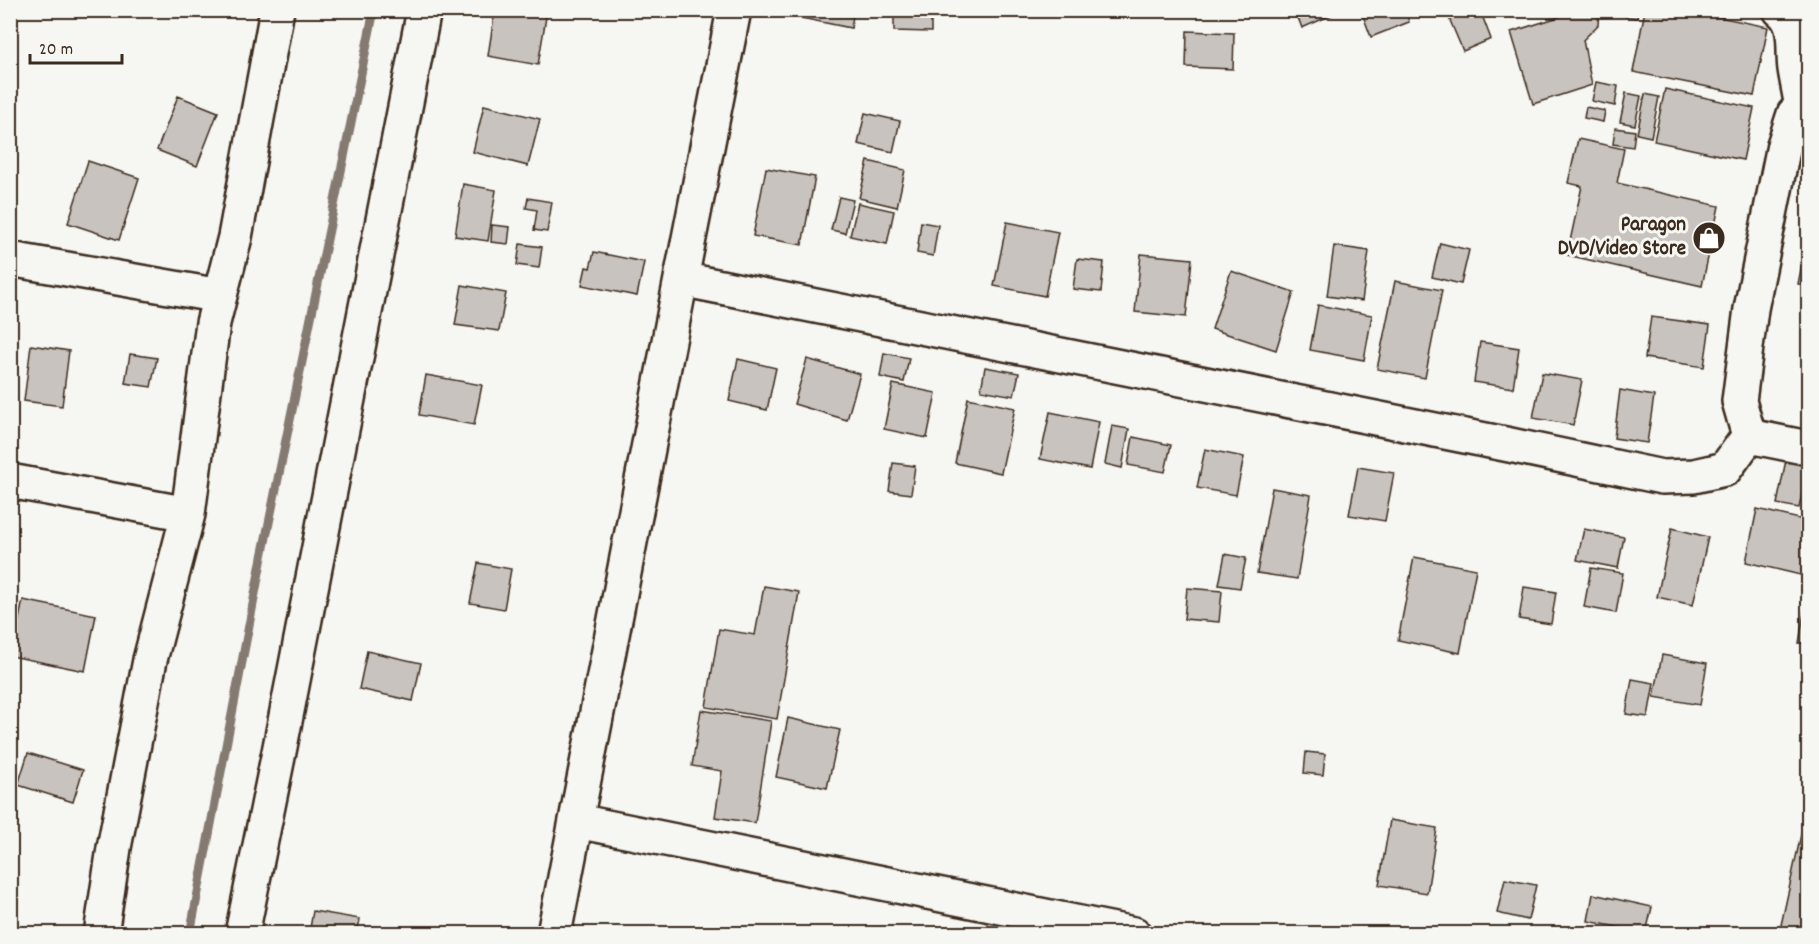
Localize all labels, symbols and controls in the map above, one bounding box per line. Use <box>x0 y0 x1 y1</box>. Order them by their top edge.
scale bar <box>30 27 122 65</box>
text: 20 m <box>39 38 73 63</box>
place label: Paragon DVD/Video Store <box>1558 211 1686 265</box>
shop icon: Paragon DVD/Video Store <box>1691 220 1727 256</box>

